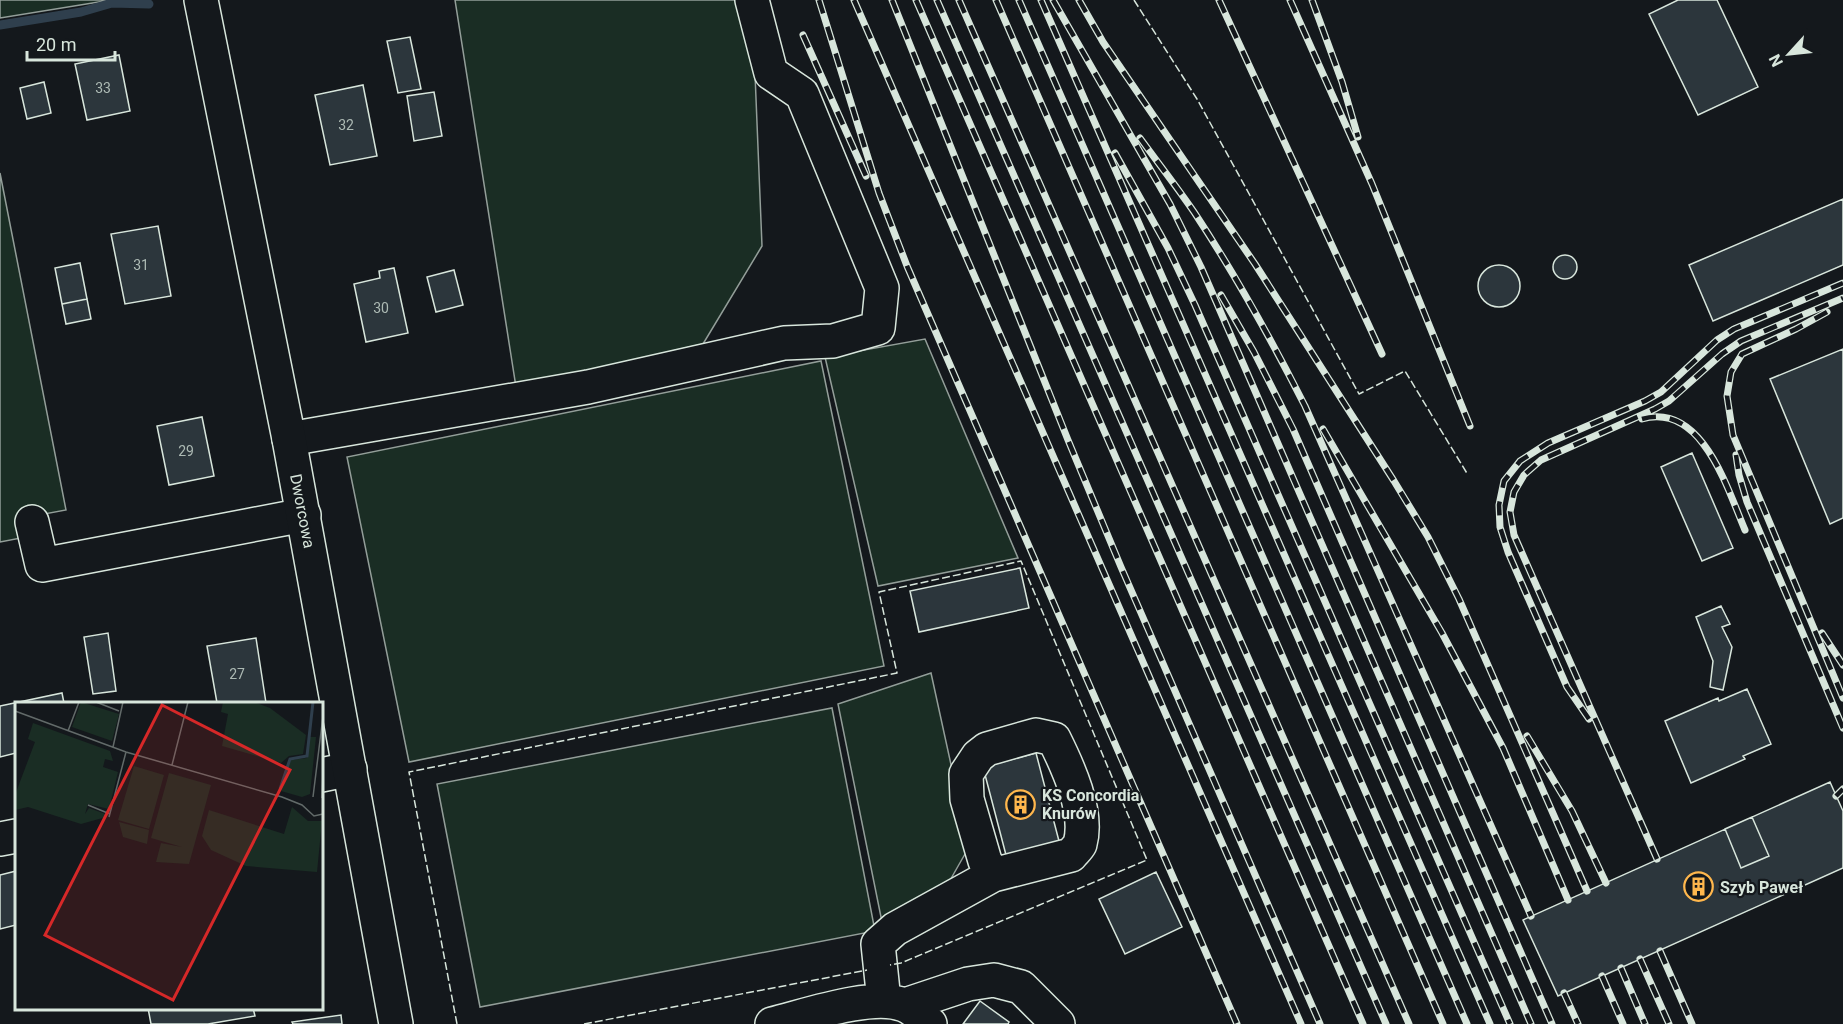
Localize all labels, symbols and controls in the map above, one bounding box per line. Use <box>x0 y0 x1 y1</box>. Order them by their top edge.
scale bar <box>27 24 116 62</box>
north arrow <box>1759 24 1819 84</box>
text: 20 m <box>36 34 76 55</box>
text: N <box>1765 51 1787 70</box>
house number: 33 <box>95 80 111 96</box>
house number: 32 <box>338 117 354 133</box>
house number: 31 <box>133 257 149 273</box>
house number: 30 <box>373 300 389 316</box>
house number: 29 <box>178 443 194 459</box>
street label: Dworcowa <box>286 472 319 550</box>
house number: 27 <box>229 666 245 682</box>
inset map <box>15 702 322 1009</box>
place label: KS Concordia Knurów <box>1042 786 1140 823</box>
building icon: KS Concordia Knurów <box>1005 788 1037 820</box>
building icon: Szyb Paweł <box>1683 871 1715 903</box>
place label: Szyb Paweł <box>1720 878 1803 897</box>

